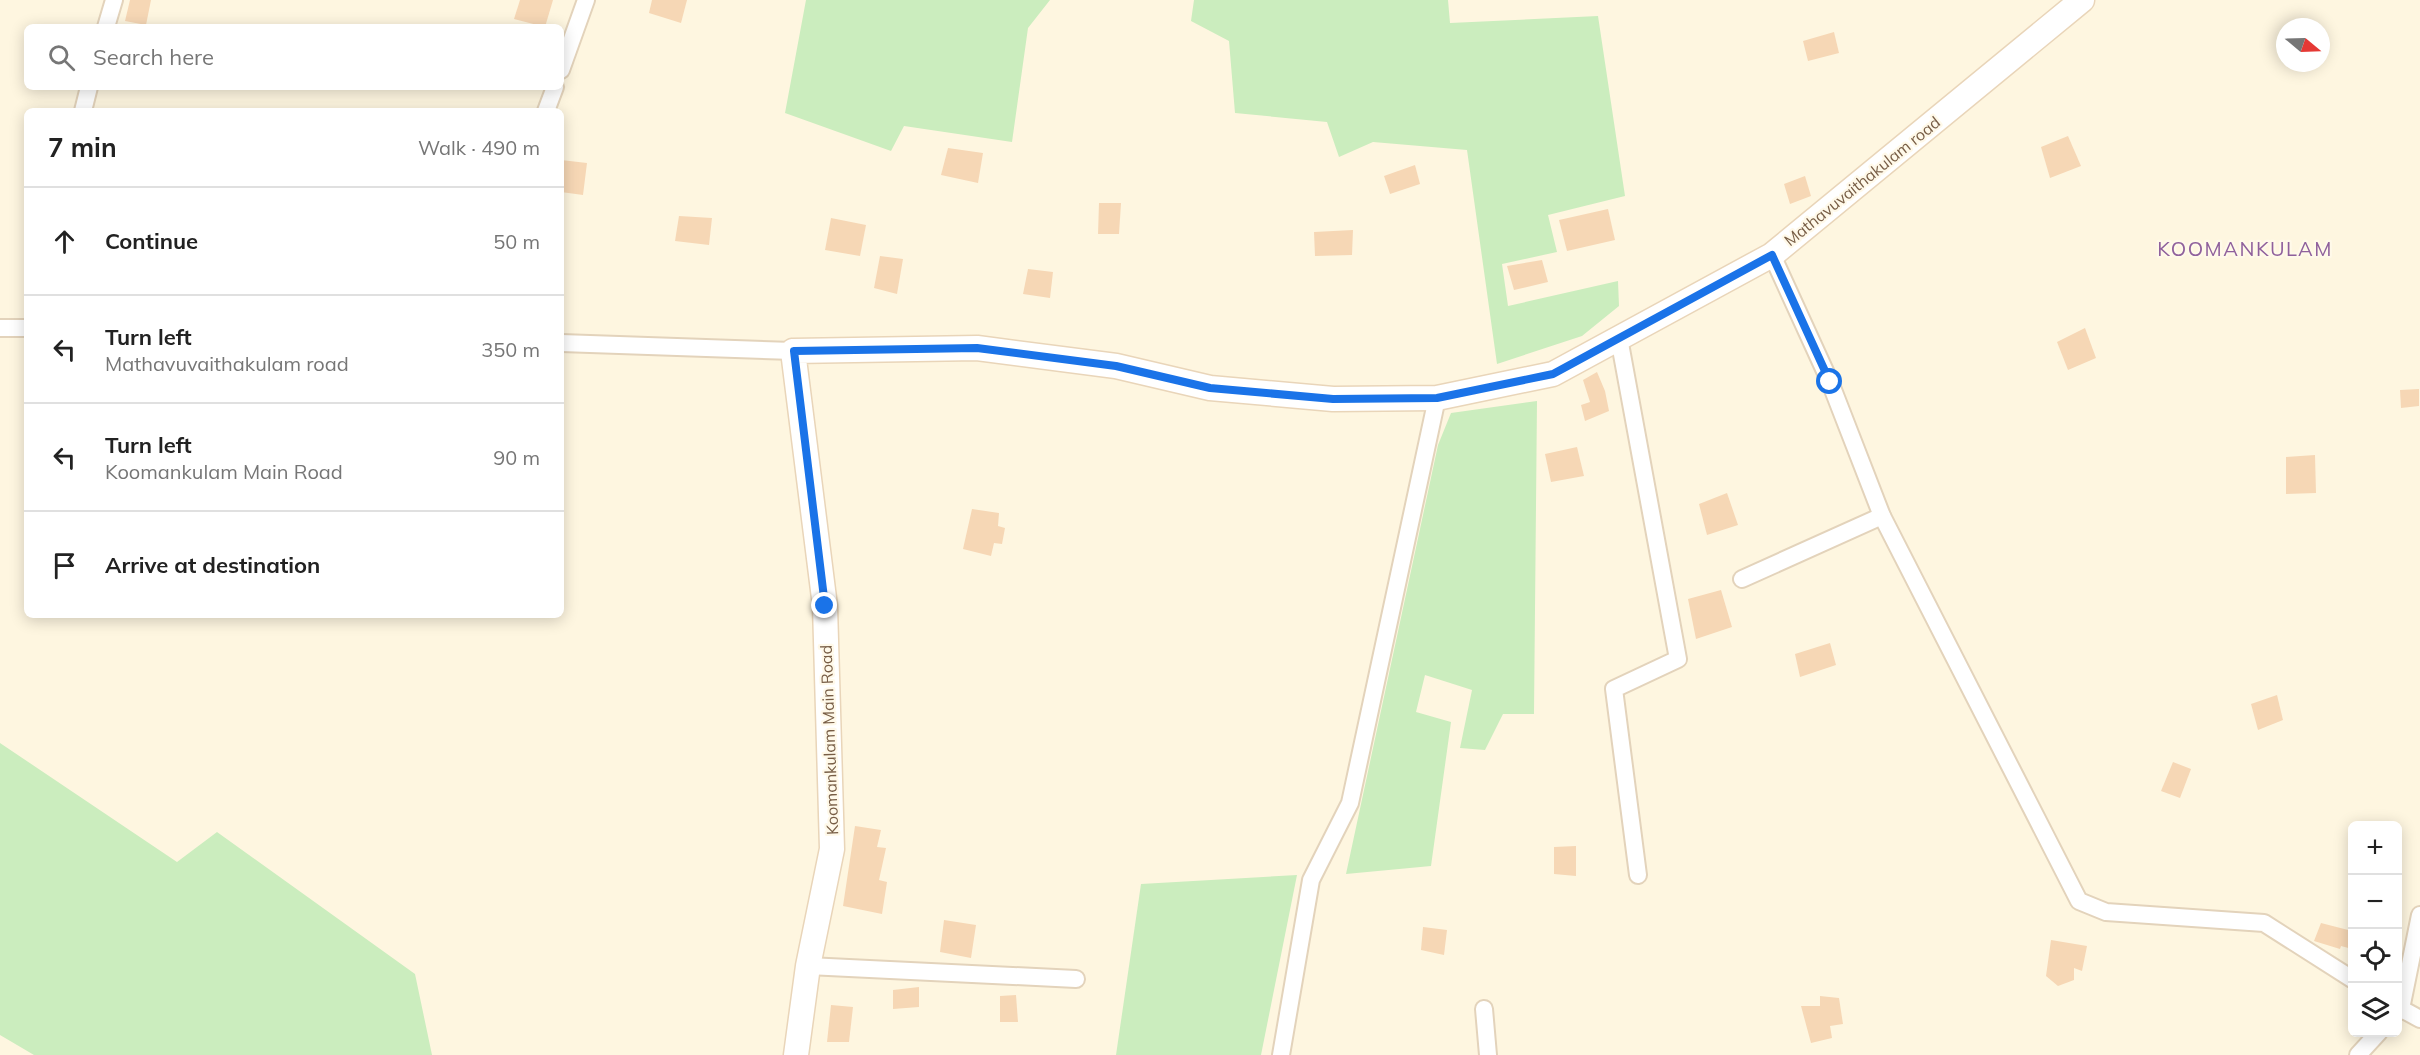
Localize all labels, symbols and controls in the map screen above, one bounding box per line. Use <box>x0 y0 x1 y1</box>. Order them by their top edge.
north arrow <box>2276 18 2330 72</box>
search box <box>24 24 564 90</box>
icon: search <box>45 41 78 74</box>
text: Search here <box>93 43 214 71</box>
street label: Mathavuvaithakulam road <box>1780 112 1944 250</box>
text: 7 min <box>48 131 117 164</box>
text: Walk · 490 m <box>418 135 540 160</box>
icon: ahead <box>48 225 81 258</box>
text: Continue <box>105 227 198 255</box>
text: 50 m <box>493 229 540 254</box>
district label: KOOMANKULAM <box>2157 236 2333 261</box>
text: Turn left <box>105 323 192 351</box>
icon: left <box>48 333 81 366</box>
text: 350 m <box>481 337 540 362</box>
text: Mathavuvaithakulam road <box>105 351 349 376</box>
route start <box>1816 368 1842 394</box>
text: Turn left <box>105 431 192 459</box>
icon: left <box>48 441 81 474</box>
text: 90 m <box>493 445 540 470</box>
text: Koomankulam Main Road <box>105 459 343 484</box>
icon: arrive <box>48 549 81 582</box>
text: Arrive at destination <box>105 551 320 579</box>
route end <box>811 592 837 618</box>
street label: Koomankulam Main Road <box>816 645 842 835</box>
map controls <box>2348 821 2402 1037</box>
button: + <box>2348 821 2402 875</box>
button: − <box>2348 875 2402 929</box>
button: locate <box>2348 929 2402 983</box>
button: layers <box>2348 983 2402 1037</box>

